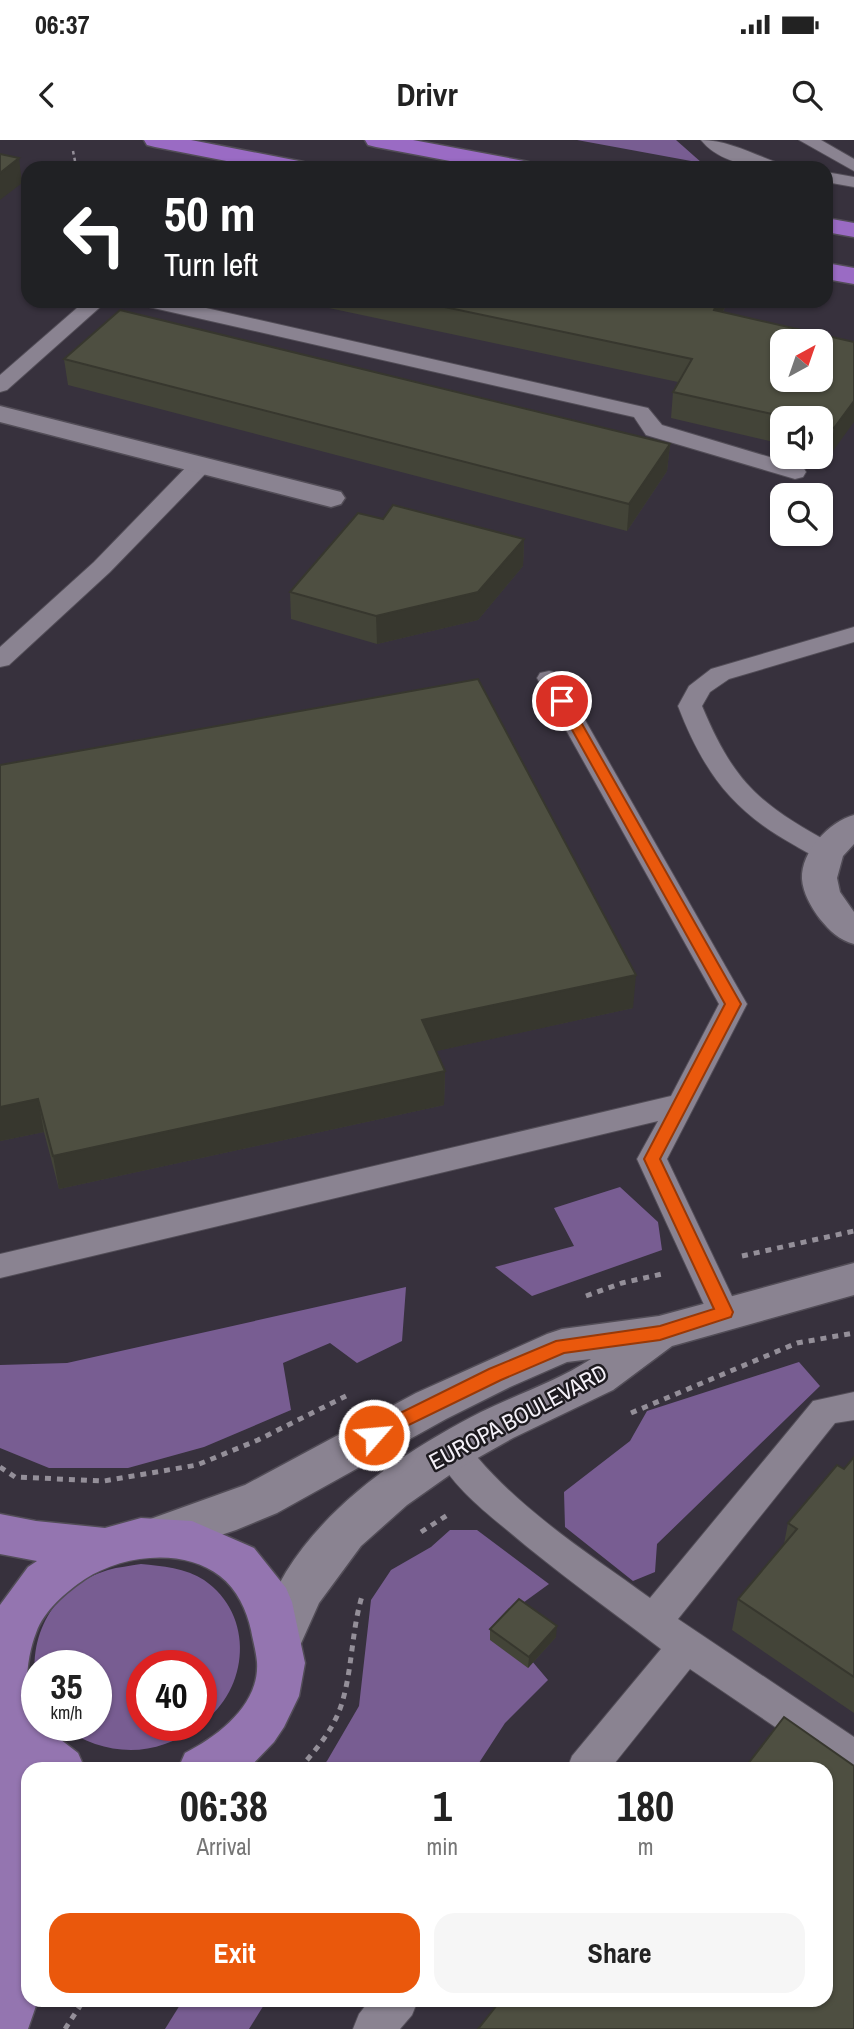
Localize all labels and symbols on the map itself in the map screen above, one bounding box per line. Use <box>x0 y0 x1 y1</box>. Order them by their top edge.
north arrow <box>770 329 833 392</box>
pin <box>532 671 592 731</box>
street label: EUROPA BOULEVARD <box>423 1357 612 1477</box>
position arrow <box>337 1398 411 1472</box>
speed limit sign: 40 <box>126 1650 217 1741</box>

